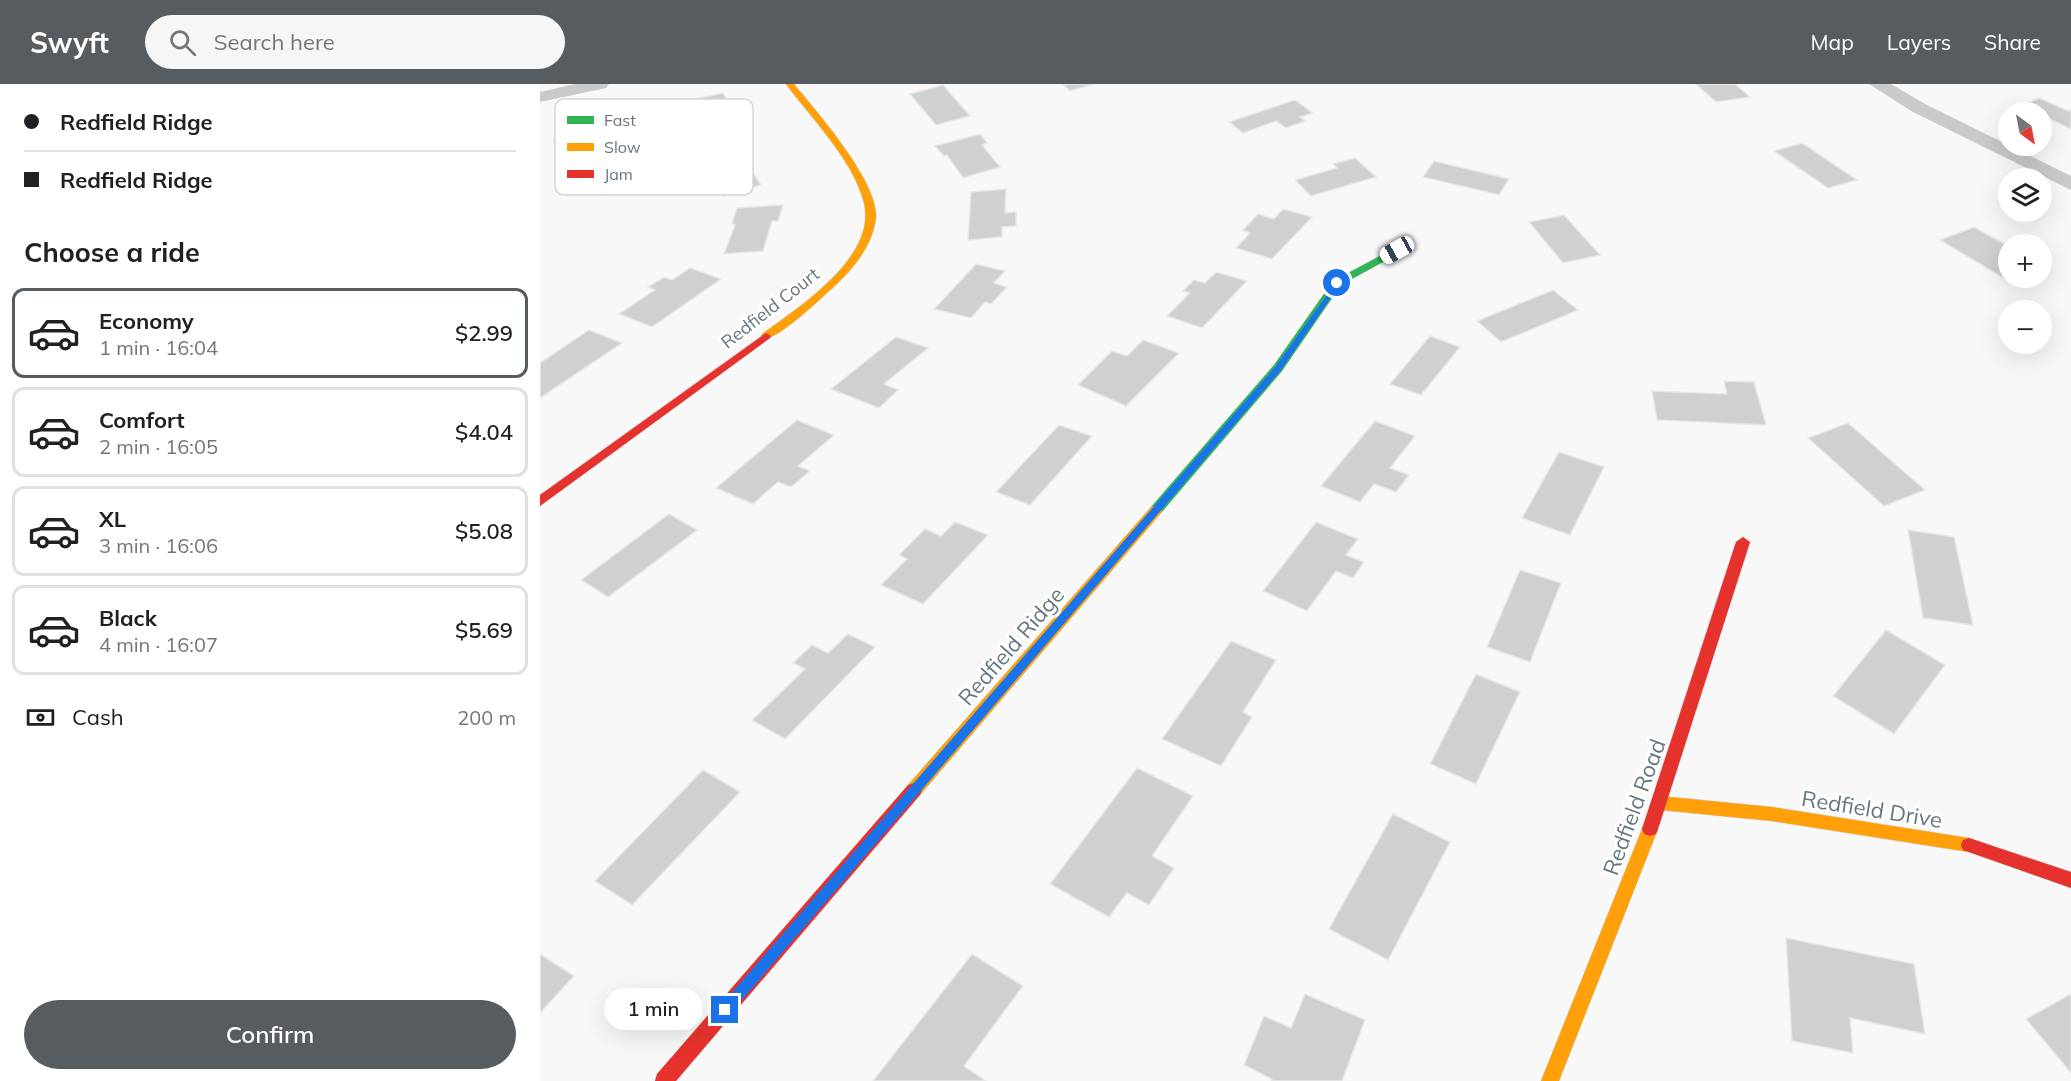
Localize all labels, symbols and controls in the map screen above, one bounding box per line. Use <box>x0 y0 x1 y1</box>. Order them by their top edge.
search box <box>145 15 565 69</box>
text: Swyft <box>30 25 109 60</box>
icon: search <box>166 26 199 59</box>
text: Search here <box>214 28 335 56</box>
text: Map <box>1811 29 1854 55</box>
text: Layers <box>1887 29 1951 55</box>
text: Share <box>1984 29 2041 55</box>
legend <box>555 99 753 195</box>
north arrow <box>1998 102 2052 156</box>
map controls <box>1998 102 2052 354</box>
text: Redfield Ridge <box>60 108 213 136</box>
text: Fast <box>604 110 636 130</box>
text: Slow <box>604 137 641 157</box>
text: Jam <box>604 164 633 184</box>
text: Redfield Ridge <box>60 166 213 194</box>
button: layers <box>1998 168 2052 222</box>
car <box>1377 233 1417 267</box>
button: + <box>1998 234 2052 288</box>
text: Choose a ride <box>24 235 200 269</box>
street label: Redfield Court <box>716 262 824 354</box>
route start <box>1323 269 1350 296</box>
button: − <box>1998 300 2052 354</box>
icon: car <box>27 306 81 360</box>
text: Economy <box>99 307 194 335</box>
text: $2.99 <box>455 319 513 347</box>
text: 1 min · 16:04 <box>99 335 218 360</box>
icon: car <box>27 405 81 459</box>
text: Comfort <box>99 406 185 434</box>
text: $4.04 <box>455 418 513 446</box>
text: 2 min · 16:05 <box>99 434 218 459</box>
icon: car <box>27 504 81 558</box>
text: XL <box>99 505 126 533</box>
text: $5.08 <box>455 517 513 545</box>
text: 3 min · 16:06 <box>99 533 218 558</box>
street label: Redfield Ridge <box>952 581 1070 711</box>
icon: car <box>27 603 81 657</box>
text: Black <box>99 604 157 632</box>
text: $5.69 <box>455 616 513 644</box>
text: 4 min · 16:07 <box>99 632 218 657</box>
icon: cash <box>24 701 57 734</box>
text: Cash <box>72 703 124 731</box>
text: 200 m <box>457 705 516 730</box>
street label: Redfield Road <box>1596 735 1672 879</box>
street label: Redfield Drive <box>1800 784 1944 834</box>
callout: 1 min <box>605 989 704 1031</box>
text: 1 min <box>628 996 679 1021</box>
route end <box>711 996 738 1023</box>
button: Confirm <box>24 1000 516 1069</box>

